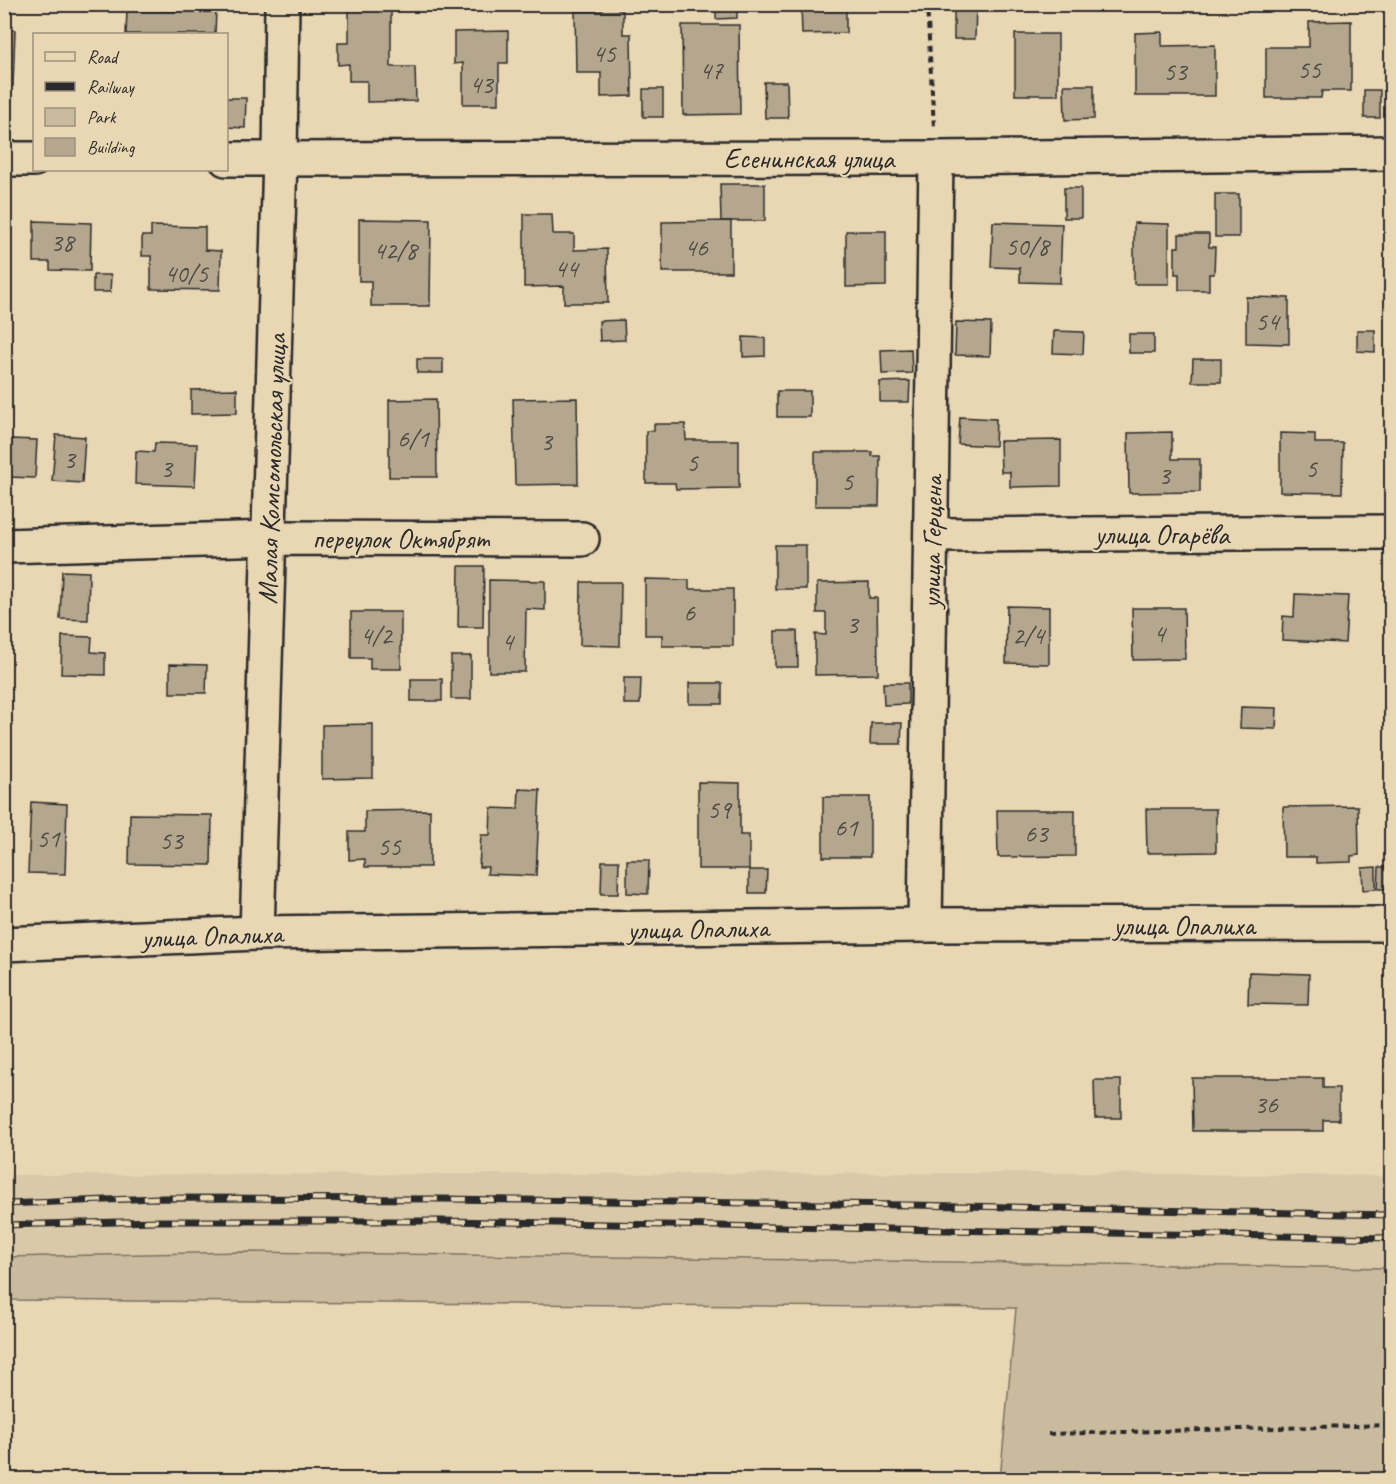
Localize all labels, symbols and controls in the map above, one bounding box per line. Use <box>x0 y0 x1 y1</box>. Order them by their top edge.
legend <box>33 33 228 171</box>
house number: 45 <box>592 37 617 70</box>
text: Road <box>87 46 120 68</box>
house number: 55 <box>1297 53 1322 86</box>
house number: 47 <box>699 54 724 87</box>
house number: 53 <box>1163 55 1189 88</box>
house number: 43 <box>469 68 495 101</box>
text: Railway <box>87 76 135 98</box>
text: Park <box>87 106 117 128</box>
text: Building <box>87 136 136 158</box>
street label: Есенинская улица <box>724 141 896 176</box>
house number: 38 <box>50 226 76 259</box>
house number: 50/8 <box>1005 230 1051 263</box>
house number: 46 <box>684 231 709 264</box>
house number: 42/8 <box>373 234 419 267</box>
house number: 44 <box>554 252 580 285</box>
house number: 40/5 <box>164 257 209 290</box>
house number: 54 <box>1255 305 1281 338</box>
street label: Малая Комсомольская улица <box>249 332 294 605</box>
house number: 6/1 <box>397 422 430 455</box>
house number: 3 <box>540 425 554 458</box>
house number: 3 <box>63 443 77 476</box>
house number: 5 <box>686 446 699 479</box>
house number: 3 <box>160 452 174 485</box>
house number: 5 <box>1305 452 1318 485</box>
house number: 3 <box>1158 459 1172 492</box>
house number: 5 <box>841 465 854 498</box>
street label: улица Герцена <box>913 473 950 611</box>
street label: улица Огарёва <box>1093 517 1231 552</box>
street label: переулок Октябрят <box>312 521 491 556</box>
house number: 6 <box>683 596 696 629</box>
house number: 3 <box>846 608 860 641</box>
house number: 4 <box>1153 617 1167 650</box>
house number: 4/2 <box>360 619 394 652</box>
house number: 2/4 <box>1012 619 1046 652</box>
house number: 4 <box>501 625 515 658</box>
house number: 59 <box>707 793 733 826</box>
house number: 61 <box>834 811 859 844</box>
house number: 63 <box>1024 817 1050 850</box>
house number: 51 <box>36 822 61 855</box>
house number: 53 <box>159 824 185 857</box>
house number: 55 <box>377 830 402 863</box>
street label: улица Опалиха <box>1111 908 1257 943</box>
street label: улица Опалиха <box>625 910 772 947</box>
street label: улица Опалиха <box>139 915 286 956</box>
house number: 36 <box>1254 1088 1279 1121</box>

